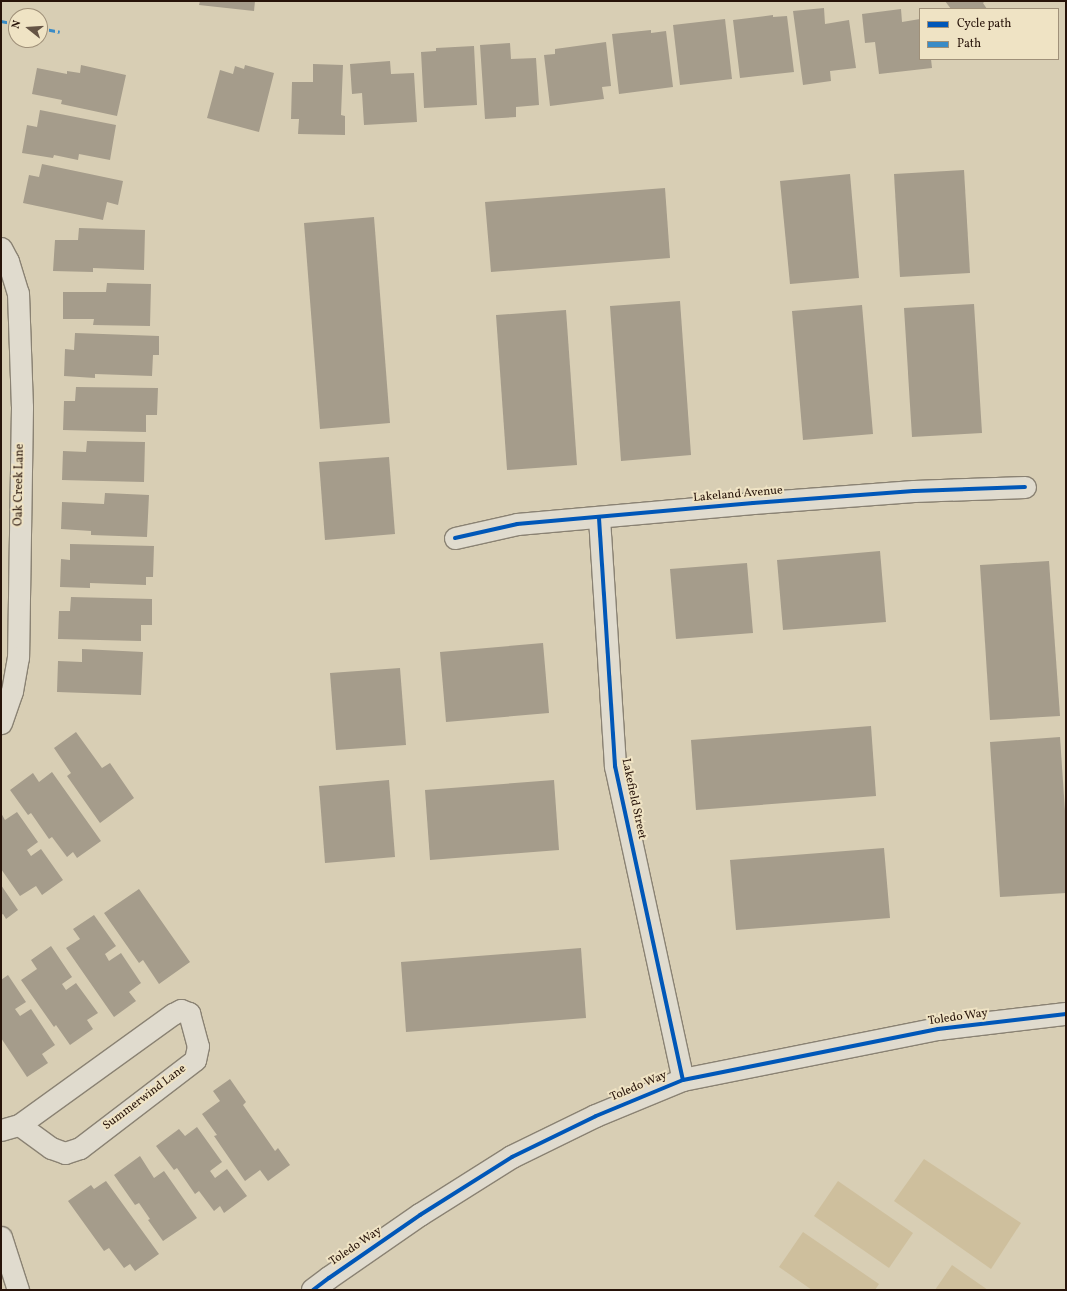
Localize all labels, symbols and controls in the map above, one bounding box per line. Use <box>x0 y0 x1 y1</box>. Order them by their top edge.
north arrow <box>8 8 48 48</box>
legend <box>919 8 1059 60</box>
text: Cycle path <box>957 16 1012 32</box>
text: N <box>9 19 25 31</box>
text: Path <box>957 36 981 52</box>
street label: Oak Creek Lane <box>12 444 28 526</box>
street label: Lakeland Avenue <box>693 484 783 506</box>
street label: Lakefield Street <box>617 757 649 841</box>
street label: Toledo Way <box>927 1007 989 1029</box>
street label: Summerwind Lane <box>101 1062 189 1134</box>
street label: Toledo Way <box>608 1069 670 1105</box>
street label: Toledo Way <box>327 1224 385 1270</box>

